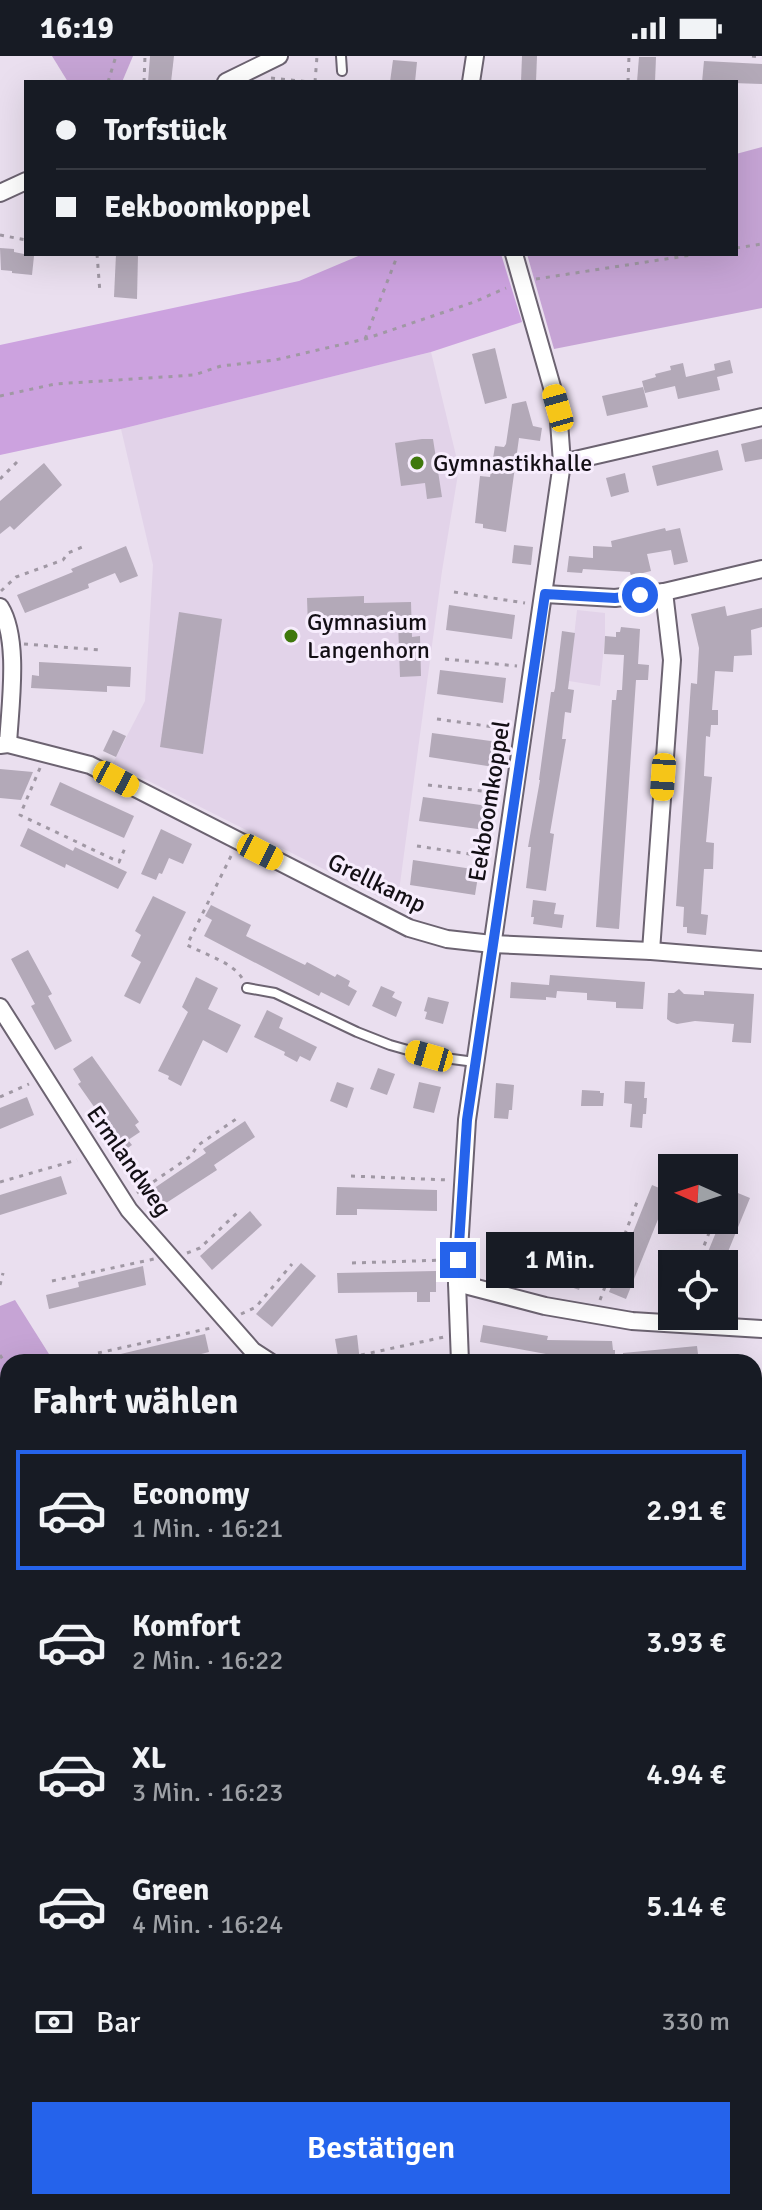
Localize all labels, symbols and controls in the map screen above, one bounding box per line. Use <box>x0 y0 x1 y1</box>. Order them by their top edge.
text: 16:19 <box>40 10 114 47</box>
text: Torfstück <box>104 112 227 149</box>
text: Eekboomkoppel <box>104 189 311 226</box>
car <box>540 382 576 434</box>
place label: Gymnastikhalle <box>433 448 592 478</box>
marker: Gymnastikhalle <box>408 454 426 472</box>
route start <box>622 577 658 613</box>
place label: Gymnasium Langenhorn <box>307 607 430 665</box>
marker: Gymnasium Langenhorn <box>282 627 300 645</box>
street label: Eekboomkoppel <box>461 718 517 884</box>
car <box>649 752 677 802</box>
car <box>89 757 143 801</box>
car <box>233 830 287 874</box>
street label: Grellkamp <box>323 846 431 920</box>
car <box>403 1038 455 1074</box>
street label: Ermlandweg <box>80 1100 178 1222</box>
north arrow <box>658 1154 738 1234</box>
map controls <box>658 1154 738 1330</box>
callout: 1 Min. <box>486 1232 634 1288</box>
route end <box>440 1242 476 1278</box>
text: 1 Min. <box>525 1244 595 1276</box>
button: locate <box>658 1250 738 1330</box>
text: Fahrt wählen <box>32 1379 238 1424</box>
icon: car <box>36 1474 108 1546</box>
text: Economy <box>132 1476 249 1513</box>
text: 2.91 € <box>646 1492 726 1529</box>
text: 1 Min. · 16:21 <box>132 1513 283 1545</box>
icon: car <box>36 1606 108 1678</box>
text: Komfort <box>132 1608 241 1645</box>
text: 3.93 € <box>646 1624 726 1661</box>
text: 2 Min. · 16:22 <box>132 1645 283 1677</box>
icon: car <box>36 1738 108 1810</box>
text: XL <box>132 1740 166 1777</box>
text: 4.94 € <box>646 1756 726 1793</box>
text: 3 Min. · 16:23 <box>132 1777 283 1809</box>
icon: car <box>36 1870 108 1942</box>
text: Green <box>132 1872 209 1909</box>
text: 5.14 € <box>646 1888 726 1925</box>
text: 4 Min. · 16:24 <box>132 1909 283 1941</box>
icon: cash <box>32 2000 76 2044</box>
text: Bar <box>96 2004 140 2041</box>
text: 330 m <box>661 2006 730 2038</box>
button: Bestätigen <box>32 2102 730 2194</box>

